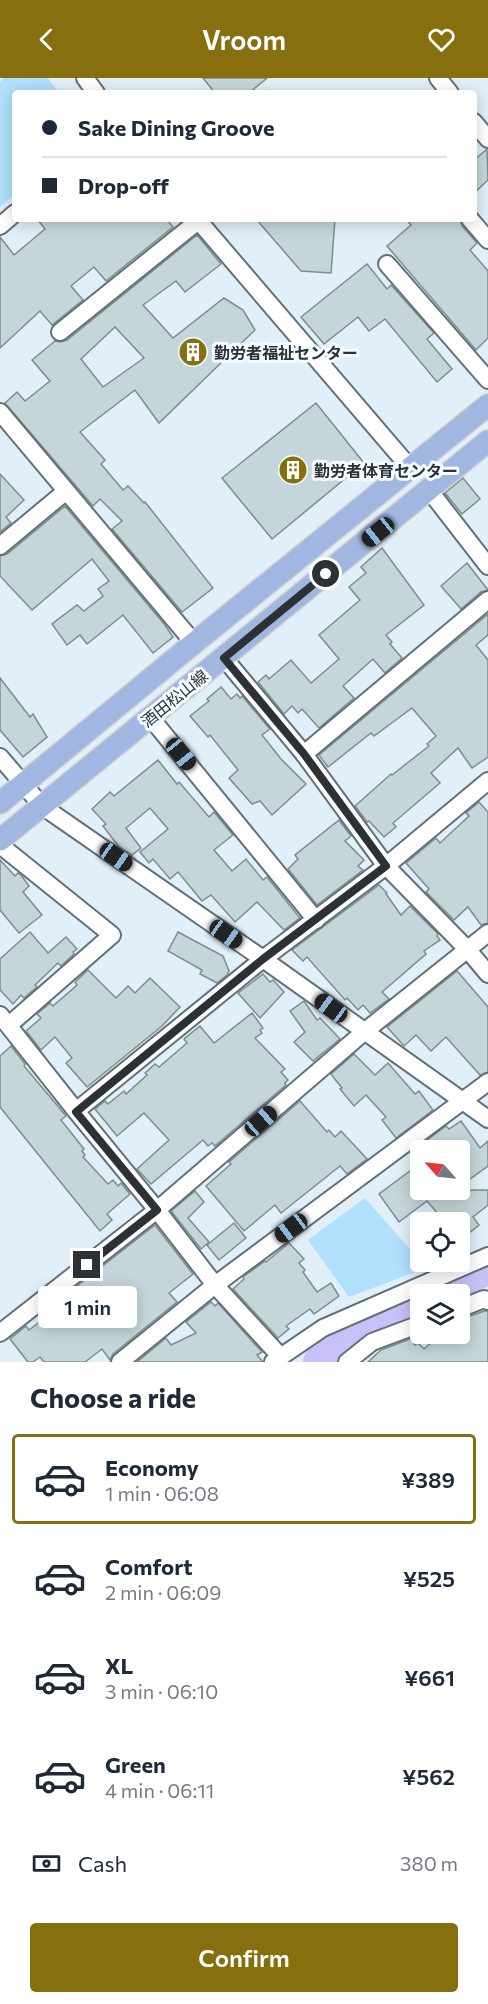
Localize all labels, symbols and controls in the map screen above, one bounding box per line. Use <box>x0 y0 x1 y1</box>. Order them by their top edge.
icon: back <box>30 23 63 56</box>
text: Vroom <box>202 23 286 56</box>
icon: heart <box>425 23 458 56</box>
text: Sake Dining Groove <box>78 114 274 141</box>
text: Drop-off <box>78 172 169 199</box>
building icon: 勤労者福祉センター <box>177 336 209 368</box>
place label: 勤労者福祉センター <box>214 343 358 362</box>
building icon: 勤労者体育センター <box>277 454 309 486</box>
place label: 勤労者体育センター <box>314 461 458 480</box>
car <box>358 514 398 550</box>
route start <box>312 560 339 587</box>
street label: 酒田松山線 <box>137 665 211 731</box>
car <box>163 734 199 774</box>
car <box>96 839 136 875</box>
car <box>206 916 246 952</box>
car <box>311 990 351 1026</box>
car <box>242 1102 280 1140</box>
north arrow <box>410 1140 470 1200</box>
map controls <box>410 1140 470 1344</box>
car <box>271 1210 311 1246</box>
button: locate <box>410 1212 470 1272</box>
route end <box>73 1251 100 1278</box>
button: layers <box>410 1284 470 1344</box>
callout: 1 min <box>38 1286 136 1328</box>
text: 1 min <box>64 1295 111 1319</box>
text: Choose a ride <box>30 1381 196 1414</box>
icon: car <box>33 1452 87 1506</box>
text: Economy <box>105 1454 199 1481</box>
text: ¥389 <box>401 1466 455 1493</box>
text: 1 min · 06:08 <box>105 1481 219 1505</box>
icon: car <box>33 1551 87 1605</box>
text: Comfort <box>105 1553 193 1580</box>
text: ¥525 <box>403 1565 455 1592</box>
text: 2 min · 06:09 <box>105 1580 221 1604</box>
icon: car <box>33 1650 87 1704</box>
text: XL <box>105 1652 133 1679</box>
text: ¥661 <box>404 1664 455 1691</box>
text: 3 min · 06:10 <box>105 1679 218 1703</box>
icon: car <box>33 1749 87 1803</box>
text: Green <box>105 1751 166 1778</box>
text: ¥562 <box>402 1763 455 1790</box>
text: 4 min · 06:11 <box>105 1778 214 1802</box>
icon: cash <box>30 1847 63 1880</box>
text: Cash <box>78 1850 127 1877</box>
text: 380 m <box>400 1851 458 1875</box>
button: Confirm <box>30 1923 458 1992</box>

